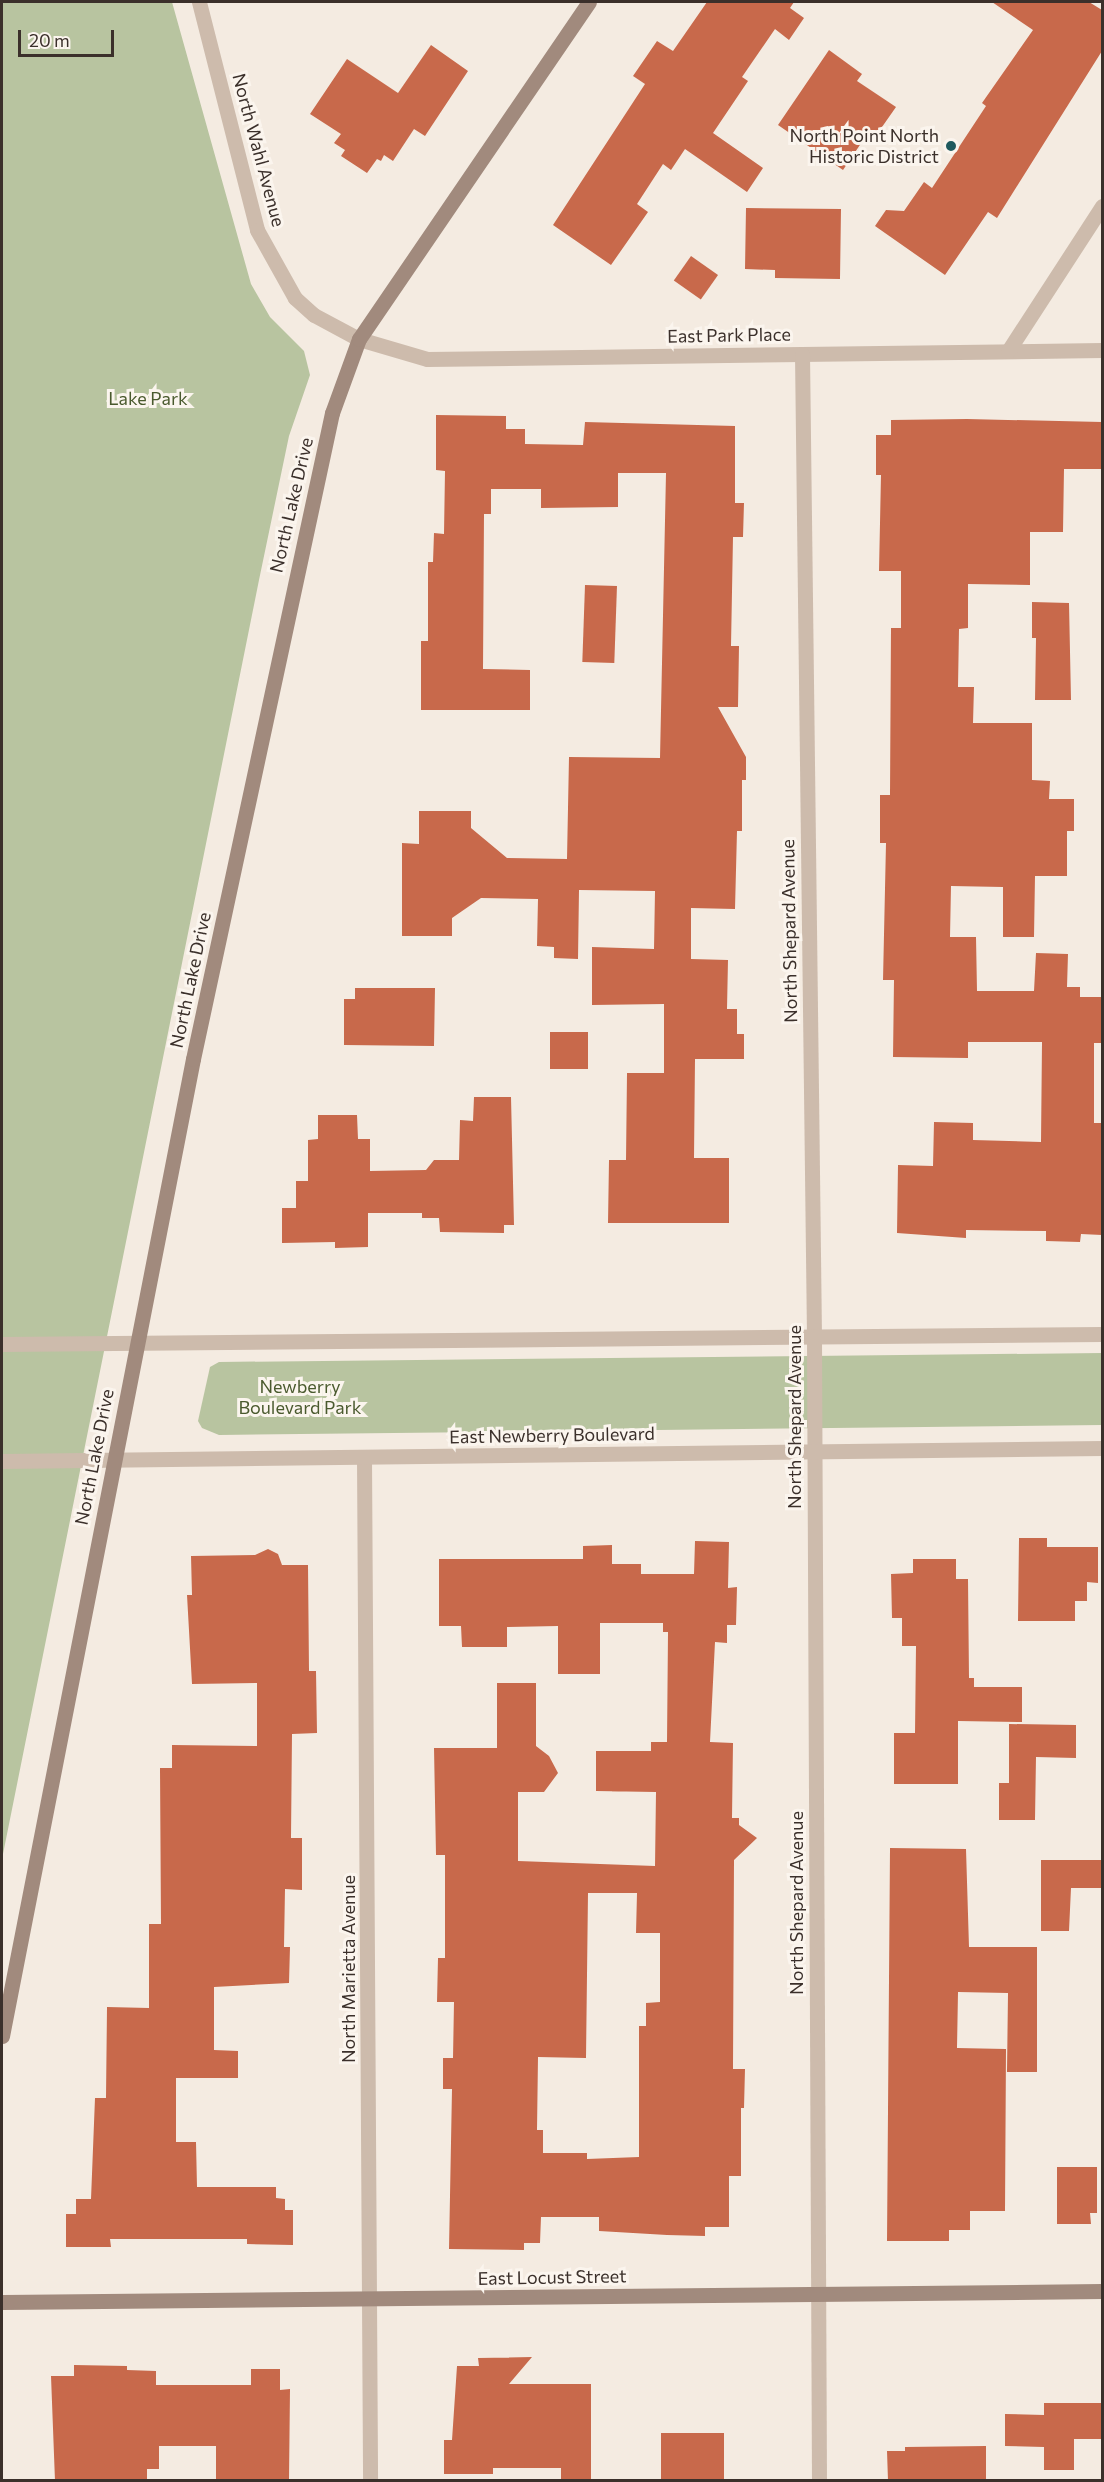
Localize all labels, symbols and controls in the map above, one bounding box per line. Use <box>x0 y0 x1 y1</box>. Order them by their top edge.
scale bar <box>21 18 117 56</box>
text: 20 m <box>29 29 70 51</box>
street label: North Wahl Avenue <box>228 71 290 229</box>
place label: North Point North Historic District <box>790 125 939 168</box>
marker: North Point North Historic District <box>944 139 958 153</box>
street label: East Park Place <box>667 323 791 347</box>
park label: Lake Park <box>108 387 188 409</box>
street label: North Lake Drive <box>265 435 317 575</box>
street label: North Shepard Avenue <box>777 839 801 1023</box>
street label: North Lake Drive <box>165 910 215 1050</box>
street label: North Shepard Avenue <box>783 1325 805 1509</box>
park label: Newberry Boulevard Park <box>238 1376 362 1418</box>
street label: North Lake Drive <box>70 1387 118 1527</box>
street label: East Newberry Boulevard <box>449 1422 655 1448</box>
street label: North Shepard Avenue <box>785 1811 807 1995</box>
street label: North Marietta Avenue <box>337 1875 359 2063</box>
street label: East Locust Street <box>477 2265 627 2289</box>

